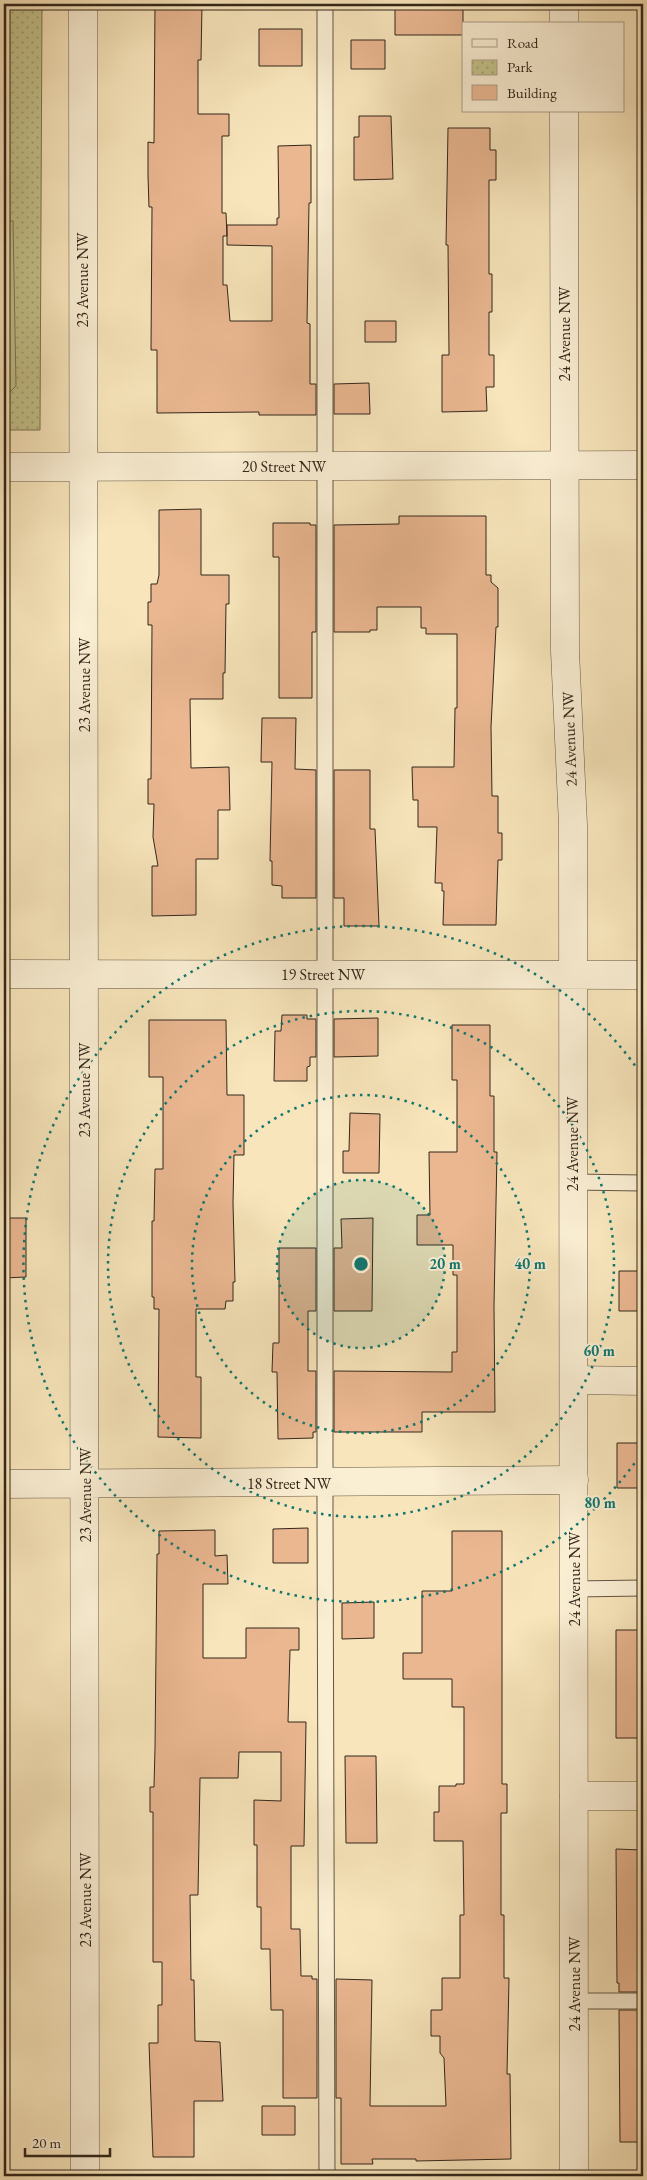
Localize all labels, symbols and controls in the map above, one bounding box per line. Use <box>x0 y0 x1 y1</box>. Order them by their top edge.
legend <box>462 22 624 112</box>
text: Road <box>507 33 539 52</box>
text: Park <box>507 57 534 76</box>
text: Building <box>507 83 557 102</box>
street label: 23 Avenue NW <box>72 232 93 328</box>
street label: 24 Avenue NW <box>554 286 575 382</box>
street label: 20 Street NW <box>242 456 326 477</box>
street label: 23 Avenue NW <box>74 637 95 733</box>
street label: 24 Avenue NW <box>557 691 582 787</box>
street label: 19 Street NW <box>281 964 365 985</box>
street label: 23 Avenue NW <box>74 1042 95 1138</box>
street label: 24 Avenue NW <box>562 1096 583 1192</box>
text: 20 m <box>429 1254 461 1273</box>
text: 40 m <box>514 1254 546 1273</box>
centre of rings <box>352 1255 370 1273</box>
text: 60 m <box>583 1341 615 1360</box>
street label: 23 Avenue NW <box>75 1447 96 1543</box>
street label: 18 Street NW <box>247 1473 331 1494</box>
text: 80 m <box>584 1493 616 1512</box>
street label: 24 Avenue NW <box>564 1531 585 1627</box>
street label: 23 Avenue NW <box>75 1852 96 1948</box>
street label: 24 Avenue NW <box>564 1936 585 2032</box>
scale bar <box>25 2125 110 2157</box>
text: 20 m <box>32 2133 61 2152</box>

